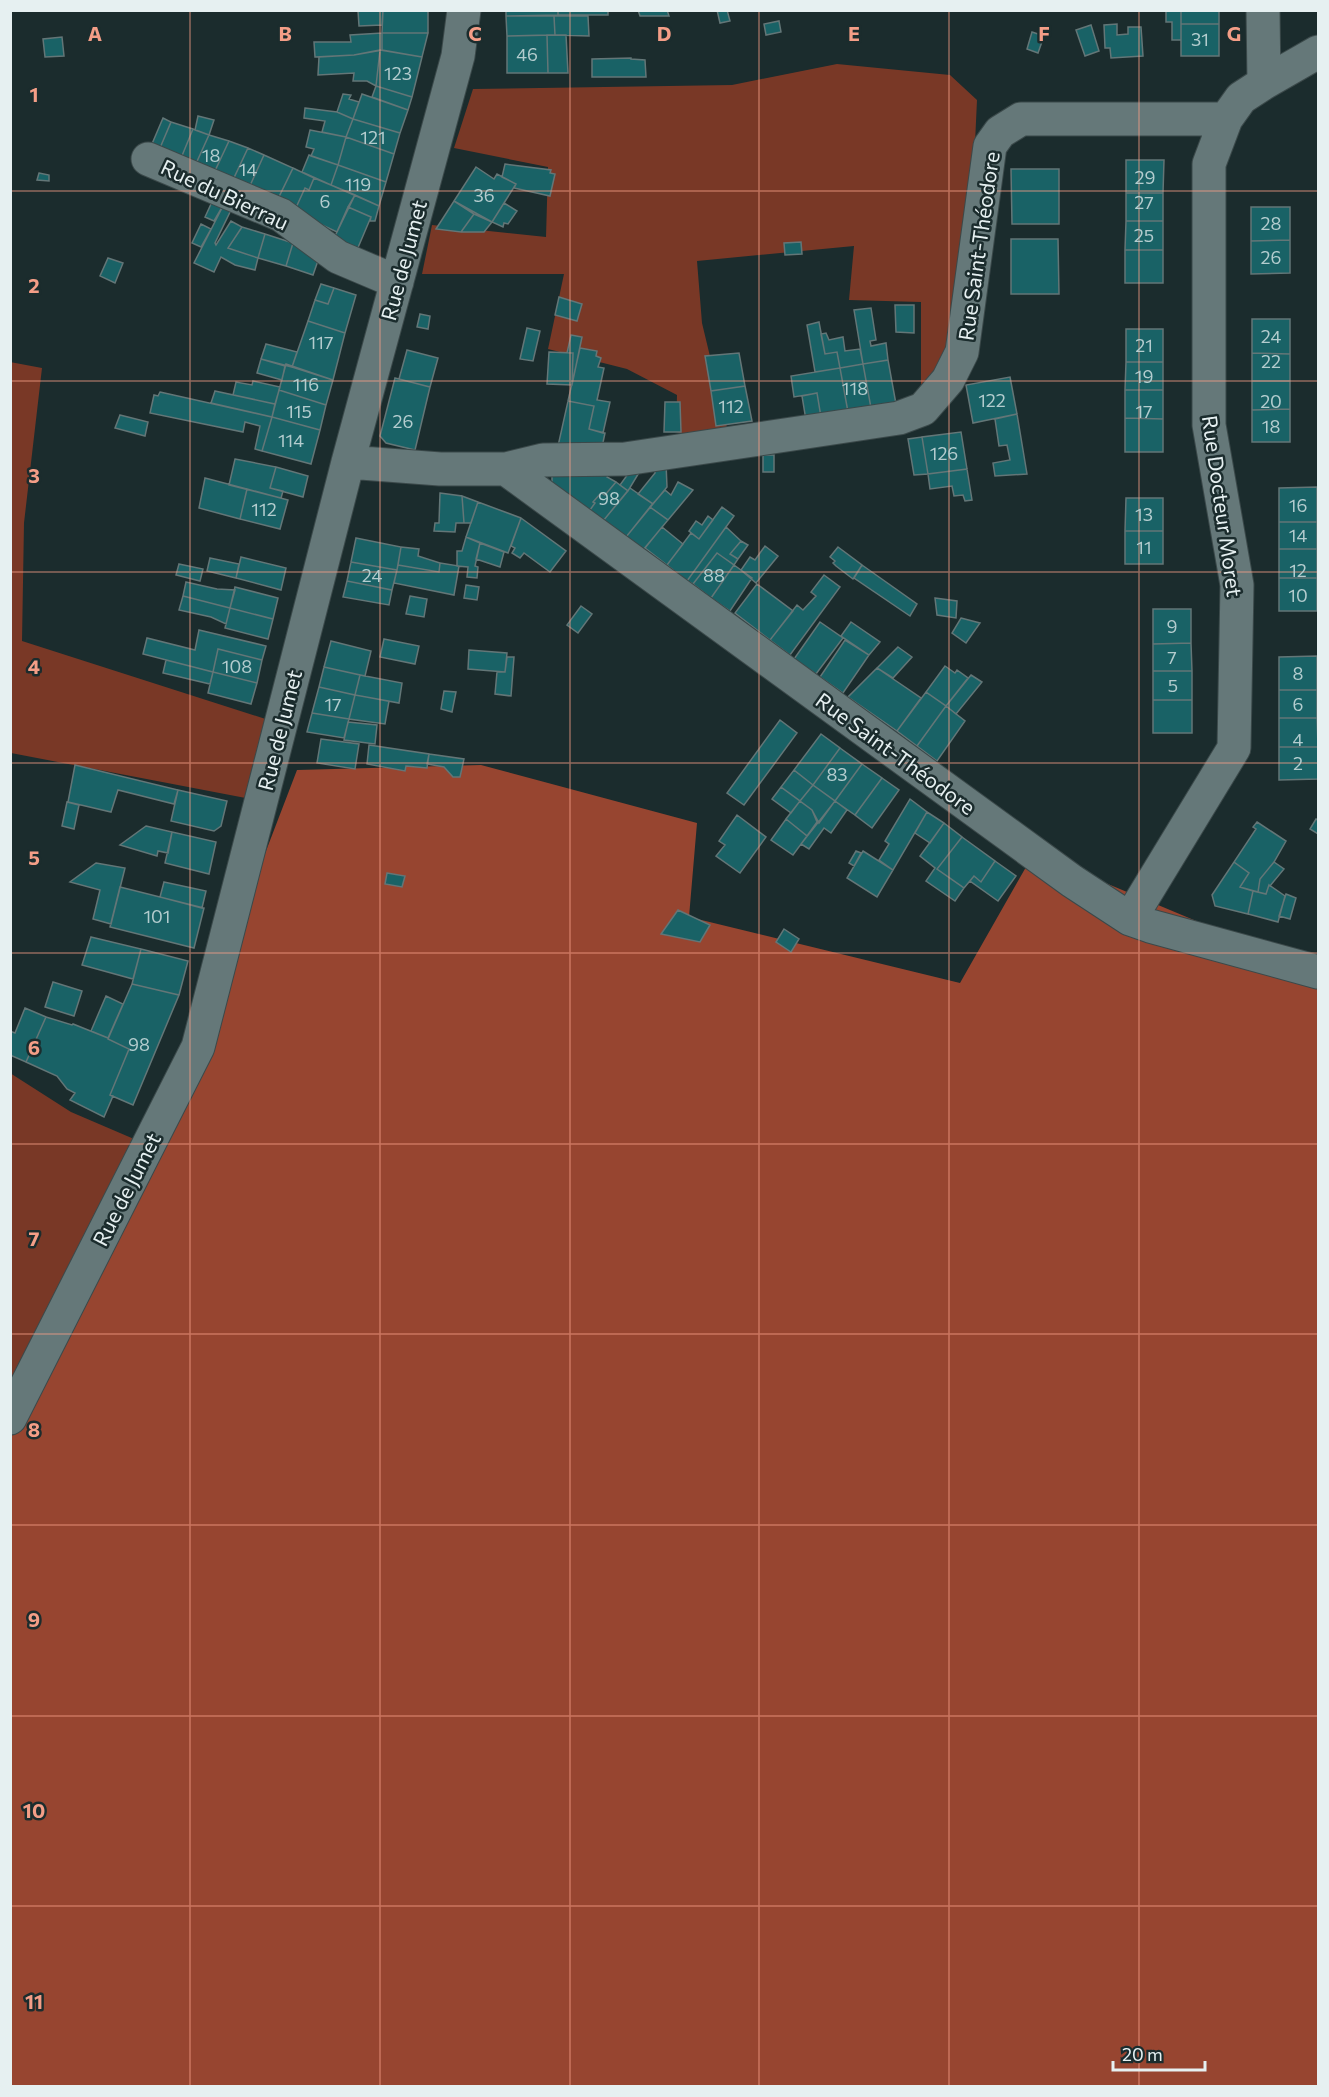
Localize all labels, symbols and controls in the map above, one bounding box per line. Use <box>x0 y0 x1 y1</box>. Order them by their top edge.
text: A <box>88 21 102 45</box>
text: B <box>278 21 292 45</box>
text: C <box>468 21 482 45</box>
text: D <box>657 21 671 45</box>
text: E <box>848 21 860 45</box>
text: F <box>1038 21 1050 45</box>
text: G <box>1227 21 1241 45</box>
house number: 31 <box>1191 28 1209 50</box>
house number: 46 <box>516 43 538 65</box>
house number: 123 <box>384 62 412 84</box>
text: 1 <box>29 82 39 106</box>
house number: 121 <box>360 126 386 148</box>
house number: 18 <box>202 144 220 166</box>
street label: Rue Saint-Théodore <box>952 150 1004 342</box>
street label: Rue du Bierrau <box>157 154 293 234</box>
house number: 14 <box>239 158 257 180</box>
house number: 29 <box>1135 166 1155 188</box>
house number: 119 <box>345 173 371 195</box>
house number: 36 <box>473 184 495 206</box>
house number: 6 <box>320 190 330 212</box>
house number: 27 <box>1134 191 1154 213</box>
street label: Rue de Jumet <box>375 197 431 323</box>
house number: 28 <box>1261 212 1282 234</box>
house number: 25 <box>1134 224 1154 246</box>
house number: 26 <box>1261 246 1281 268</box>
text: 2 <box>28 273 40 297</box>
house number: 24 <box>1261 325 1281 347</box>
house number: 117 <box>309 331 333 353</box>
house number: 21 <box>1135 334 1153 356</box>
house number: 22 <box>1261 350 1281 372</box>
house number: 19 <box>1135 365 1153 387</box>
house number: 116 <box>293 373 319 395</box>
house number: 118 <box>842 377 868 399</box>
house number: 122 <box>978 389 1006 411</box>
house number: 20 <box>1260 390 1282 412</box>
house number: 112 <box>718 395 744 417</box>
house number: 115 <box>286 400 312 422</box>
house number: 17 <box>1135 400 1153 422</box>
house number: 26 <box>393 410 413 432</box>
street label: Rue Docteur Moret <box>1198 414 1248 598</box>
house number: 18 <box>1262 415 1280 437</box>
house number: 114 <box>278 429 304 451</box>
house number: 126 <box>930 442 958 464</box>
text: 3 <box>28 463 40 487</box>
house number: 98 <box>598 487 620 509</box>
house number: 16 <box>1289 494 1307 516</box>
house number: 112 <box>251 498 277 520</box>
house number: 13 <box>1135 503 1153 525</box>
house number: 14 <box>1289 524 1307 546</box>
house number: 11 <box>1136 536 1152 558</box>
house number: 12 <box>1289 559 1307 581</box>
house number: 24 <box>362 564 382 586</box>
house number: 88 <box>703 564 725 586</box>
house number: 10 <box>1288 584 1308 606</box>
house number: 9 <box>1167 615 1177 637</box>
house number: 7 <box>1167 646 1177 668</box>
text: 4 <box>28 654 40 678</box>
house number: 108 <box>222 655 252 677</box>
house number: 8 <box>1293 662 1304 684</box>
street label: Rue de Jumet <box>252 667 306 793</box>
house number: 5 <box>1168 674 1178 696</box>
street label: Rue Saint-Théodore <box>812 687 980 819</box>
house number: 17 <box>324 693 342 715</box>
house number: 6 <box>1293 693 1303 715</box>
house number: 4 <box>1293 728 1304 750</box>
house number: 2 <box>1293 752 1303 774</box>
house number: 83 <box>826 763 848 785</box>
text: 5 <box>28 845 40 869</box>
house number: 101 <box>143 905 171 927</box>
house number: 98 <box>128 1033 150 1055</box>
text: 6 <box>28 1035 40 1059</box>
street label: Rue de Jumet <box>87 1128 165 1250</box>
text: 7 <box>29 1226 40 1250</box>
text: 8 <box>28 1417 40 1441</box>
text: 9 <box>28 1607 40 1631</box>
text: 10 <box>23 1798 45 1822</box>
text: 11 <box>25 1989 43 2013</box>
scale bar <box>1113 2034 1204 2072</box>
text: 20 m <box>1122 2043 1163 2065</box>

